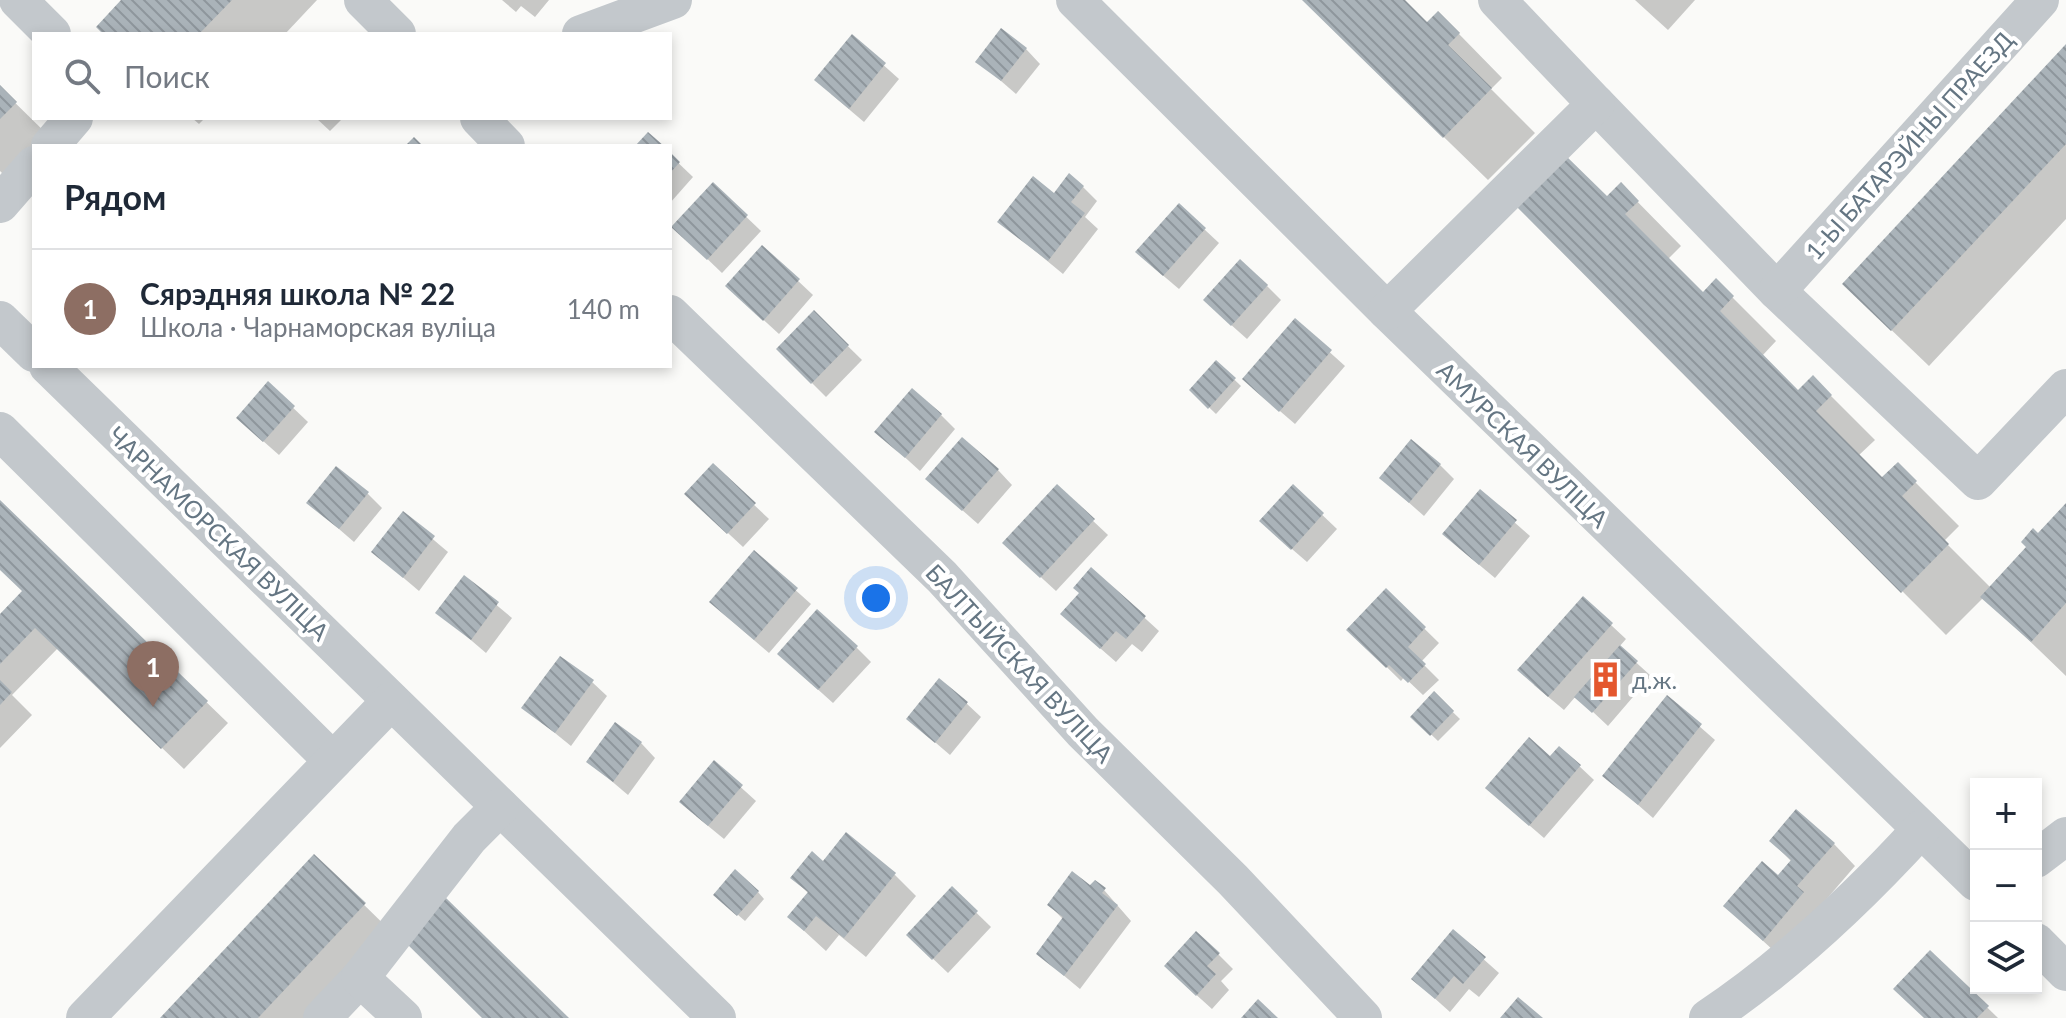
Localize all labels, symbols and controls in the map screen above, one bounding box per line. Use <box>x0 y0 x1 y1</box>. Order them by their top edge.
street label: 1-Ы БАТАРЭЙНЫ ПРАЕЗД <box>1799 25 2019 265</box>
search box <box>32 32 672 120</box>
icon: search <box>60 54 104 98</box>
text: Поиск <box>124 58 210 94</box>
text: Рядом <box>64 176 166 217</box>
text: Сярэдняя школа № 22 <box>140 275 455 311</box>
text: 1 <box>82 293 98 325</box>
text: 140 m <box>567 293 640 325</box>
text: Школа · Чарнаморская вуліца <box>140 311 496 343</box>
street label: АМУРСКАЯ ВУЛІЦА <box>1432 355 1615 534</box>
street label: ЧАРНАМОРСКАЯ ВУЛІЦА <box>103 420 336 647</box>
street label: БАЛТЫЙСКАЯ ВУЛІЦА <box>920 558 1120 769</box>
your location <box>856 578 896 618</box>
pin: 1 <box>127 641 179 707</box>
building icon: д.ж. <box>1587 660 1625 698</box>
place label: д.ж. <box>1632 665 1677 694</box>
map controls <box>1970 778 2042 994</box>
button: + <box>1970 778 2042 850</box>
button: − <box>1970 850 2042 922</box>
button: layers <box>1970 922 2042 994</box>

